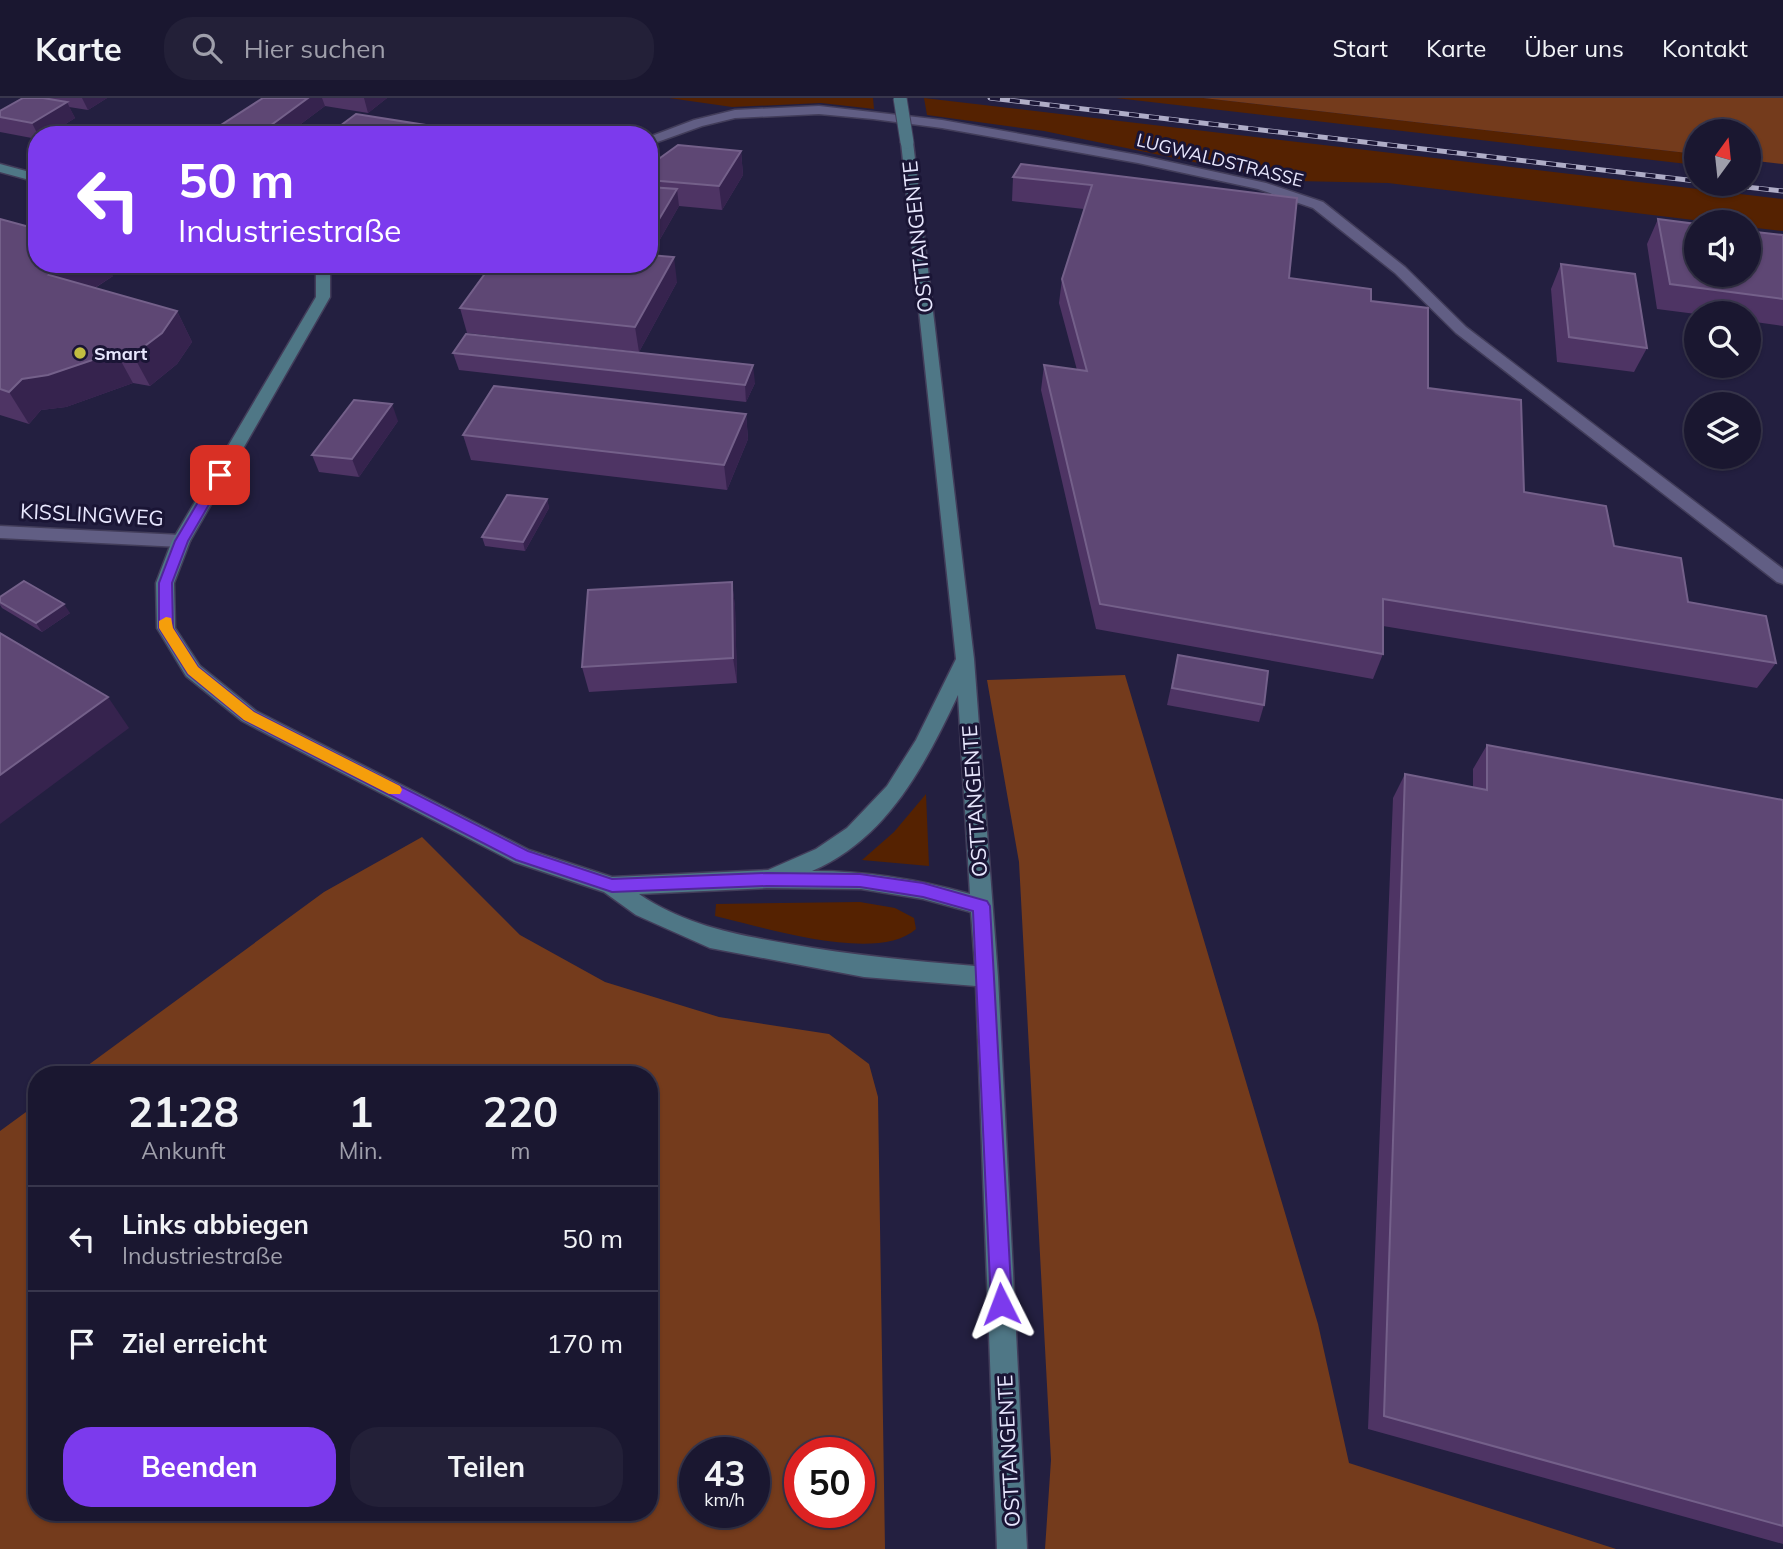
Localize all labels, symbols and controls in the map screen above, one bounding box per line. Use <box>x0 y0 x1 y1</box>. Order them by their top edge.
search box <box>164 17 654 80</box>
text: Karte <box>35 28 122 69</box>
icon: search <box>188 29 226 67</box>
text: Hier suchen <box>244 32 386 65</box>
text: Start <box>1332 33 1388 63</box>
text: Karte <box>1426 33 1486 63</box>
text: Über uns <box>1524 33 1624 63</box>
text: Kontakt <box>1662 33 1748 63</box>
north arrow <box>1684 119 1760 196</box>
map controls <box>1684 119 1761 469</box>
street label: LUGWALDSTRASSE <box>1134 128 1306 192</box>
text: 50 m <box>178 149 294 210</box>
icon: left <box>63 154 154 245</box>
street label: OSTTANGENTE <box>896 160 938 314</box>
text: Industriestraße <box>178 210 402 250</box>
button: sound <box>1684 210 1761 287</box>
button: search <box>1684 301 1761 378</box>
place label: Smart <box>94 342 148 365</box>
marker: Smart <box>72 345 88 361</box>
button: layers <box>1684 392 1761 469</box>
pin <box>190 445 250 505</box>
icon: arrive <box>201 456 239 494</box>
street label: KISSLINGWEG <box>20 497 164 531</box>
street label: OSTTANGENTE <box>956 724 992 878</box>
text: 21:28 <box>128 1085 239 1138</box>
text: 1 <box>348 1085 373 1138</box>
text: 220 <box>483 1085 558 1138</box>
text: Ankunft <box>141 1136 226 1165</box>
text: Min. <box>339 1136 383 1165</box>
text: m <box>510 1136 530 1165</box>
text: Links abbiegen <box>122 1208 309 1241</box>
icon: left <box>63 1220 101 1258</box>
text: 50 m <box>562 1222 623 1255</box>
text: Industriestraße <box>122 1241 283 1270</box>
position arrow <box>964 1267 1038 1341</box>
icon: arrive <box>63 1325 101 1363</box>
text: Ziel erreicht <box>122 1327 267 1360</box>
text: 170 m <box>547 1327 623 1360</box>
street label: OSTTANGENTE <box>991 1374 1025 1528</box>
button: Beenden <box>63 1427 336 1507</box>
button: Teilen <box>350 1427 623 1507</box>
speed limit sign: 50 <box>784 1437 875 1528</box>
text: 43 <box>703 1451 746 1495</box>
text: km/h <box>704 1488 745 1511</box>

